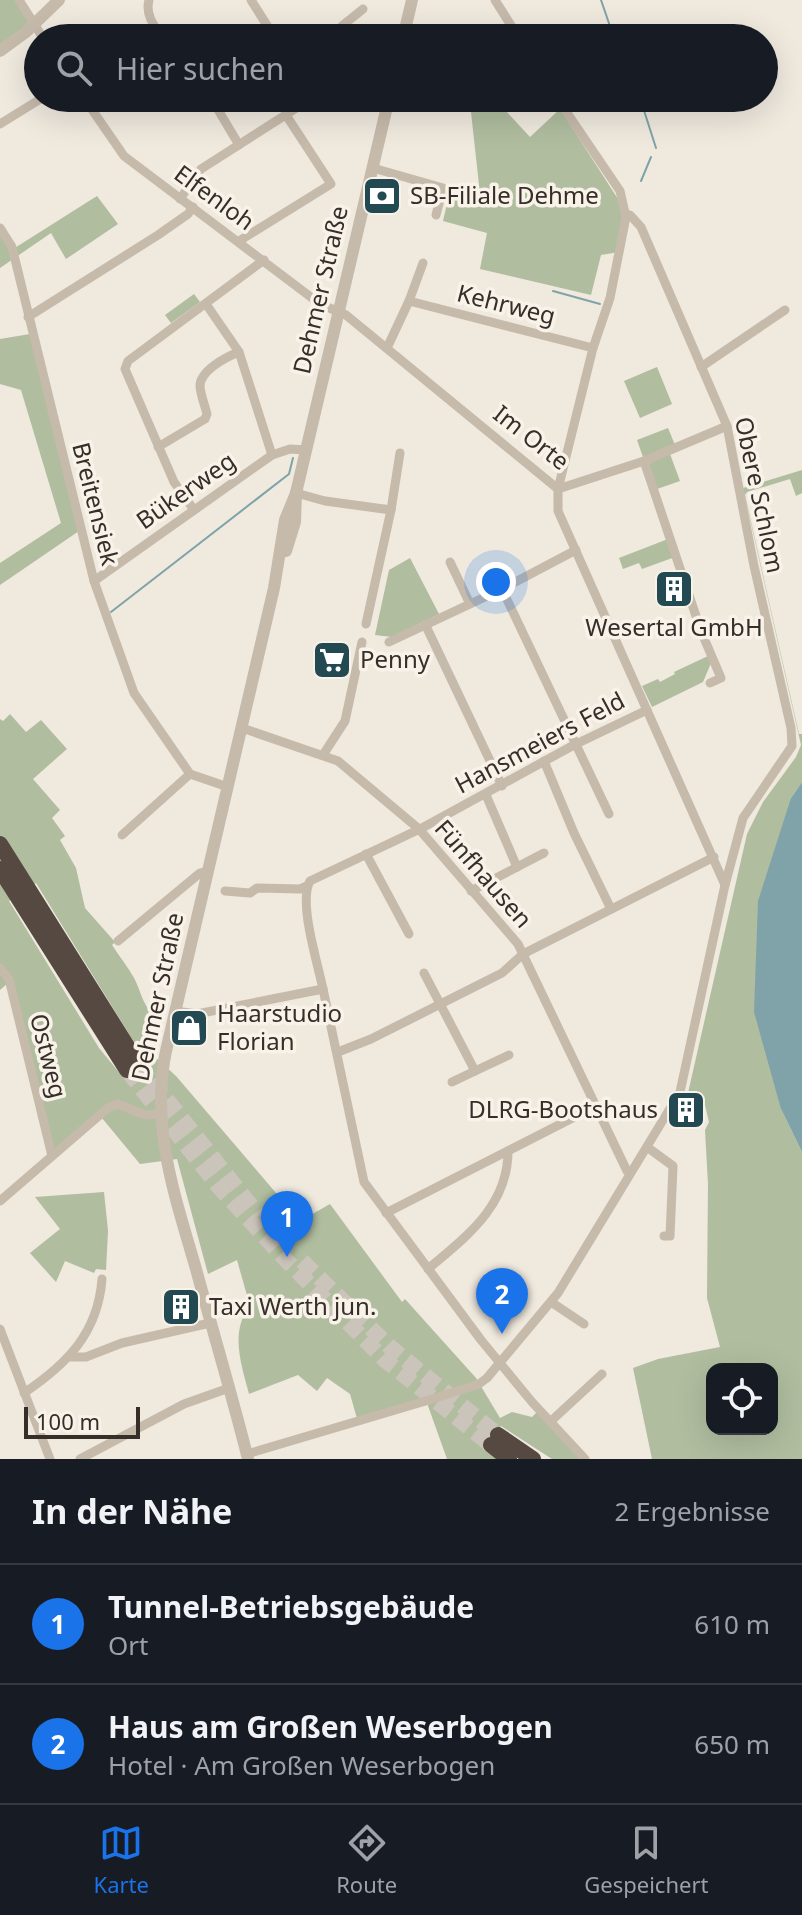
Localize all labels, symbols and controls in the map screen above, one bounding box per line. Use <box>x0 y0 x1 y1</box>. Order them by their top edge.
search box <box>24 24 778 112</box>
icon: search <box>52 46 96 90</box>
text: Hier suchen <box>116 48 284 89</box>
street label: Elfenloh <box>168 156 262 237</box>
bank icon: SB-Filiale Dehme <box>361 175 403 217</box>
place label: SB-Filiale Dehme <box>410 178 599 211</box>
street label: Dehmer Straße <box>284 202 355 377</box>
street label: Kehrweg <box>454 275 559 332</box>
street label: Im Orte <box>487 397 577 477</box>
street label: Obere Schlom <box>728 414 793 576</box>
street label: Breitensiek <box>65 439 128 569</box>
street label: Bükerweg <box>129 444 241 536</box>
your location <box>476 562 516 602</box>
building icon: Wesertal GmbH <box>653 568 695 610</box>
place label: Wesertal GmbH <box>585 610 763 643</box>
supermarket icon: Penny <box>311 639 353 681</box>
place label: Penny <box>360 642 431 675</box>
street label: Hansmeiers Feld <box>449 683 630 800</box>
street label: Fünfhausen <box>428 812 540 934</box>
street label: Dehmer Straße <box>123 909 190 1084</box>
place label: Haarstudio Florian <box>217 996 342 1057</box>
shop icon: Haarstudio Florian <box>168 1007 210 1049</box>
street label: Ostweg <box>23 1010 76 1101</box>
building icon: DLRG-Bootshaus <box>665 1089 707 1131</box>
place label: DLRG-Bootshaus <box>468 1092 658 1125</box>
pin: 1 <box>261 1191 313 1257</box>
pin: 2 <box>476 1268 528 1334</box>
building icon: Taxi Werth jun. <box>160 1286 202 1328</box>
place label: Taxi Werth jun. <box>209 1289 376 1322</box>
map controls <box>706 1363 778 1435</box>
button: locate <box>706 1363 778 1435</box>
scale bar <box>24 1403 140 1439</box>
text: 100 m <box>36 1406 100 1436</box>
text: In der Nähe <box>32 1488 232 1534</box>
text: 2 Ergebnisse <box>614 1493 770 1529</box>
text: Tunnel-Betriebsgebäude <box>108 1586 474 1627</box>
text: 1 <box>51 1606 65 1642</box>
text: 610 m <box>694 1606 770 1642</box>
text: Ort <box>108 1627 148 1663</box>
text: Haus am Großen Weserbogen <box>108 1706 553 1747</box>
text: 2 <box>51 1726 65 1762</box>
text: 650 m <box>694 1726 770 1762</box>
text: Hotel · Am Großen Weserbogen <box>108 1747 495 1783</box>
tab: Karte <box>94 1821 149 1899</box>
tab: Route <box>336 1821 397 1899</box>
tab: Gespeichert <box>584 1821 708 1899</box>

